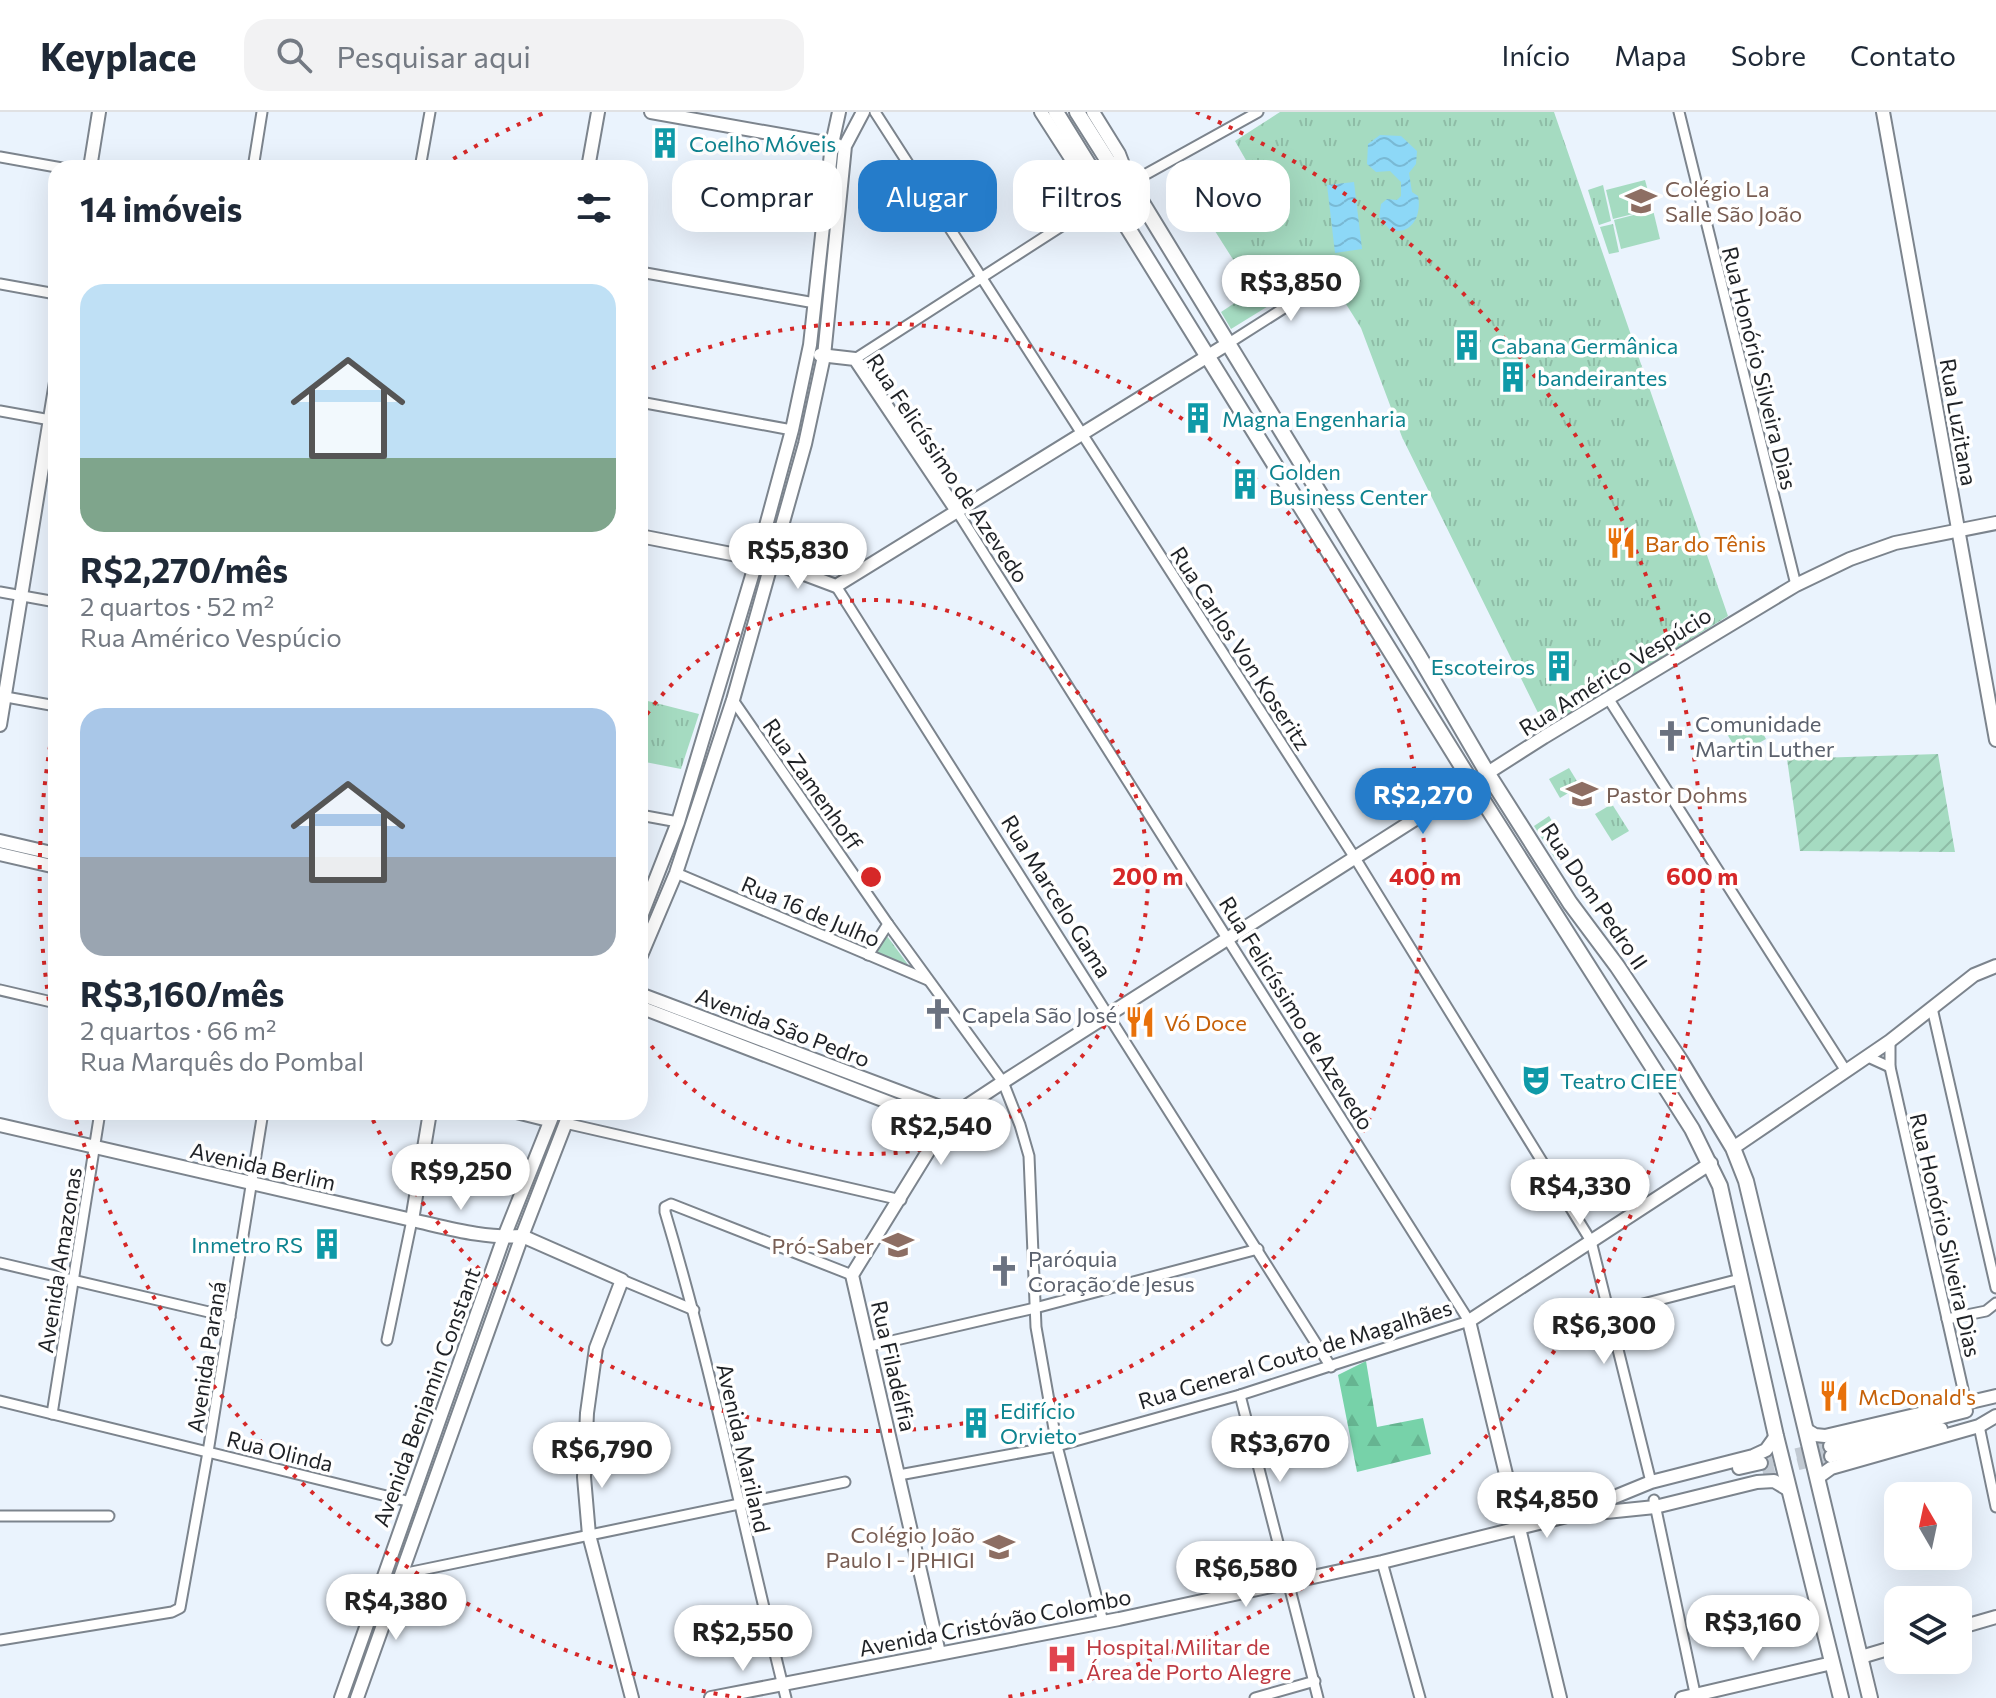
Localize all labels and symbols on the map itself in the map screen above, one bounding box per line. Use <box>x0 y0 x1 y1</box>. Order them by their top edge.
building icon: Coelho Móveis <box>648 126 682 160</box>
place label: Coelho Móveis <box>689 130 836 157</box>
place label: Colégio La Salle São João <box>1665 175 1802 227</box>
school or university icon: Colégio La Salle São João <box>1624 184 1658 218</box>
street label: Rua Honório Silveira Dias <box>1717 244 1803 492</box>
pin: R$3,850 <box>1217 255 1365 323</box>
building icon: Cabana Germânica <box>1450 328 1484 362</box>
place label: Cabana Germânica <box>1491 332 1678 359</box>
street label: Rua Felicíssimo de Azevedo <box>861 348 1035 588</box>
street label: Rua Luzitana <box>1935 356 1983 488</box>
building icon: bandeirantes <box>1496 360 1530 394</box>
place label: bandeirantes <box>1537 364 1667 391</box>
building icon: Magna Engenharia <box>1181 401 1215 435</box>
place label: Magna Engenharia <box>1222 405 1406 432</box>
place label: Golden Business Center <box>1269 458 1428 510</box>
building icon: Golden Business Center <box>1228 467 1262 501</box>
pin: R$5,830 <box>724 523 872 591</box>
restaurant icon: Bar do Tênis <box>1604 526 1638 560</box>
place label: Bar do Tênis <box>1645 530 1766 557</box>
street label: Rua Carlos Von Koseritz <box>1165 541 1317 755</box>
street label: Rua Américo Vespúcio <box>1514 601 1716 741</box>
building icon: Escoteiros <box>1542 649 1576 683</box>
place label: Escoteiros <box>1431 653 1535 680</box>
place label: Comunidade Martin Luther <box>1695 710 1835 762</box>
street label: Rua Zamenhoff <box>758 713 869 855</box>
church icon: Comunidade Martin Luther <box>1654 719 1688 753</box>
pin: R$2,270 <box>1349 768 1497 836</box>
school or university icon: Pastor Dohms <box>1565 777 1599 811</box>
place label: Pastor Dohms <box>1606 781 1747 808</box>
street label: Rua Marcelo Gama <box>996 809 1118 983</box>
street label: Rua Dom Pedro II <box>1536 817 1654 975</box>
text: 200 m <box>1113 861 1183 890</box>
text: 400 m <box>1389 861 1461 890</box>
text: 600 m <box>1666 861 1738 890</box>
centre of rings <box>857 863 885 891</box>
street label: Rua 16 de Julho <box>738 870 884 952</box>
street label: Rua Felicíssimo de Azevedo <box>1214 891 1380 1135</box>
street label: Avenida São Pedro <box>692 981 874 1073</box>
church icon: Capela São José <box>921 997 955 1031</box>
place label: Capela São José <box>962 1001 1117 1028</box>
restaurant icon: Vó Doce <box>1123 1005 1157 1039</box>
place label: Vó Doce <box>1164 1009 1247 1036</box>
theatre icon: Teatro CIEE <box>1519 1063 1553 1097</box>
place label: Teatro CIEE <box>1560 1067 1678 1094</box>
pin: R$2,540 <box>867 1099 1015 1167</box>
street label: Rua Honório Silveira Dias <box>1905 1110 1987 1360</box>
street label: Avenida Berlim <box>188 1136 338 1196</box>
pin: R$9,250 <box>387 1144 535 1212</box>
pin: R$4,330 <box>1506 1159 1654 1227</box>
street label: Avenida Amazonas <box>31 1165 87 1355</box>
building icon: Inmetro RS <box>310 1227 344 1261</box>
school or university icon: Pró-Saber <box>881 1228 915 1262</box>
place label: Inmetro RS <box>191 1231 303 1258</box>
place label: Pró-Saber <box>772 1232 874 1259</box>
place label: Paróquia Coração de Jesus <box>1028 1245 1195 1297</box>
church icon: Paróquia Coração de Jesus <box>987 1254 1021 1288</box>
street label: Avenida Benjamin Constant <box>367 1264 485 1530</box>
street label: Avenida Paraná <box>181 1279 231 1435</box>
street label: Rua General Couto de Magalhães <box>1135 1293 1455 1415</box>
street label: Rua Filadélfia <box>866 1298 922 1434</box>
pin: R$6,300 <box>1530 1298 1678 1366</box>
street label: Avenida Mariland <box>711 1361 777 1535</box>
restaurant icon: McDonald's <box>1817 1379 1851 1413</box>
place label: McDonald's <box>1858 1383 1976 1410</box>
place label: Edifício Orvieto <box>1000 1397 1077 1449</box>
building icon: Edifício Orvieto <box>959 1406 993 1440</box>
pin: R$3,670 <box>1206 1416 1354 1484</box>
pin: R$6,790 <box>528 1422 676 1490</box>
street label: Rua Olinda <box>224 1425 336 1477</box>
pin: R$4,850 <box>1473 1472 1621 1540</box>
north arrow <box>1884 1482 1972 1570</box>
place label: Colégio João Paulo I - JPHIGI <box>825 1521 975 1573</box>
school or university icon: Colégio João Paulo I - JPHIGI <box>982 1530 1016 1564</box>
pin: R$6,580 <box>1172 1541 1320 1609</box>
pin: R$4,380 <box>322 1574 470 1642</box>
street label: Avenida Cristóvão Colombo <box>857 1582 1133 1662</box>
pin: R$3,160 <box>1679 1595 1827 1663</box>
pin: R$2,550 <box>669 1605 817 1673</box>
place label: Hospital Militar de Área de Porto Alegre <box>1086 1633 1291 1685</box>
hospital icon: Hospital Militar de Área de Porto Alegre <box>1045 1642 1079 1676</box>

